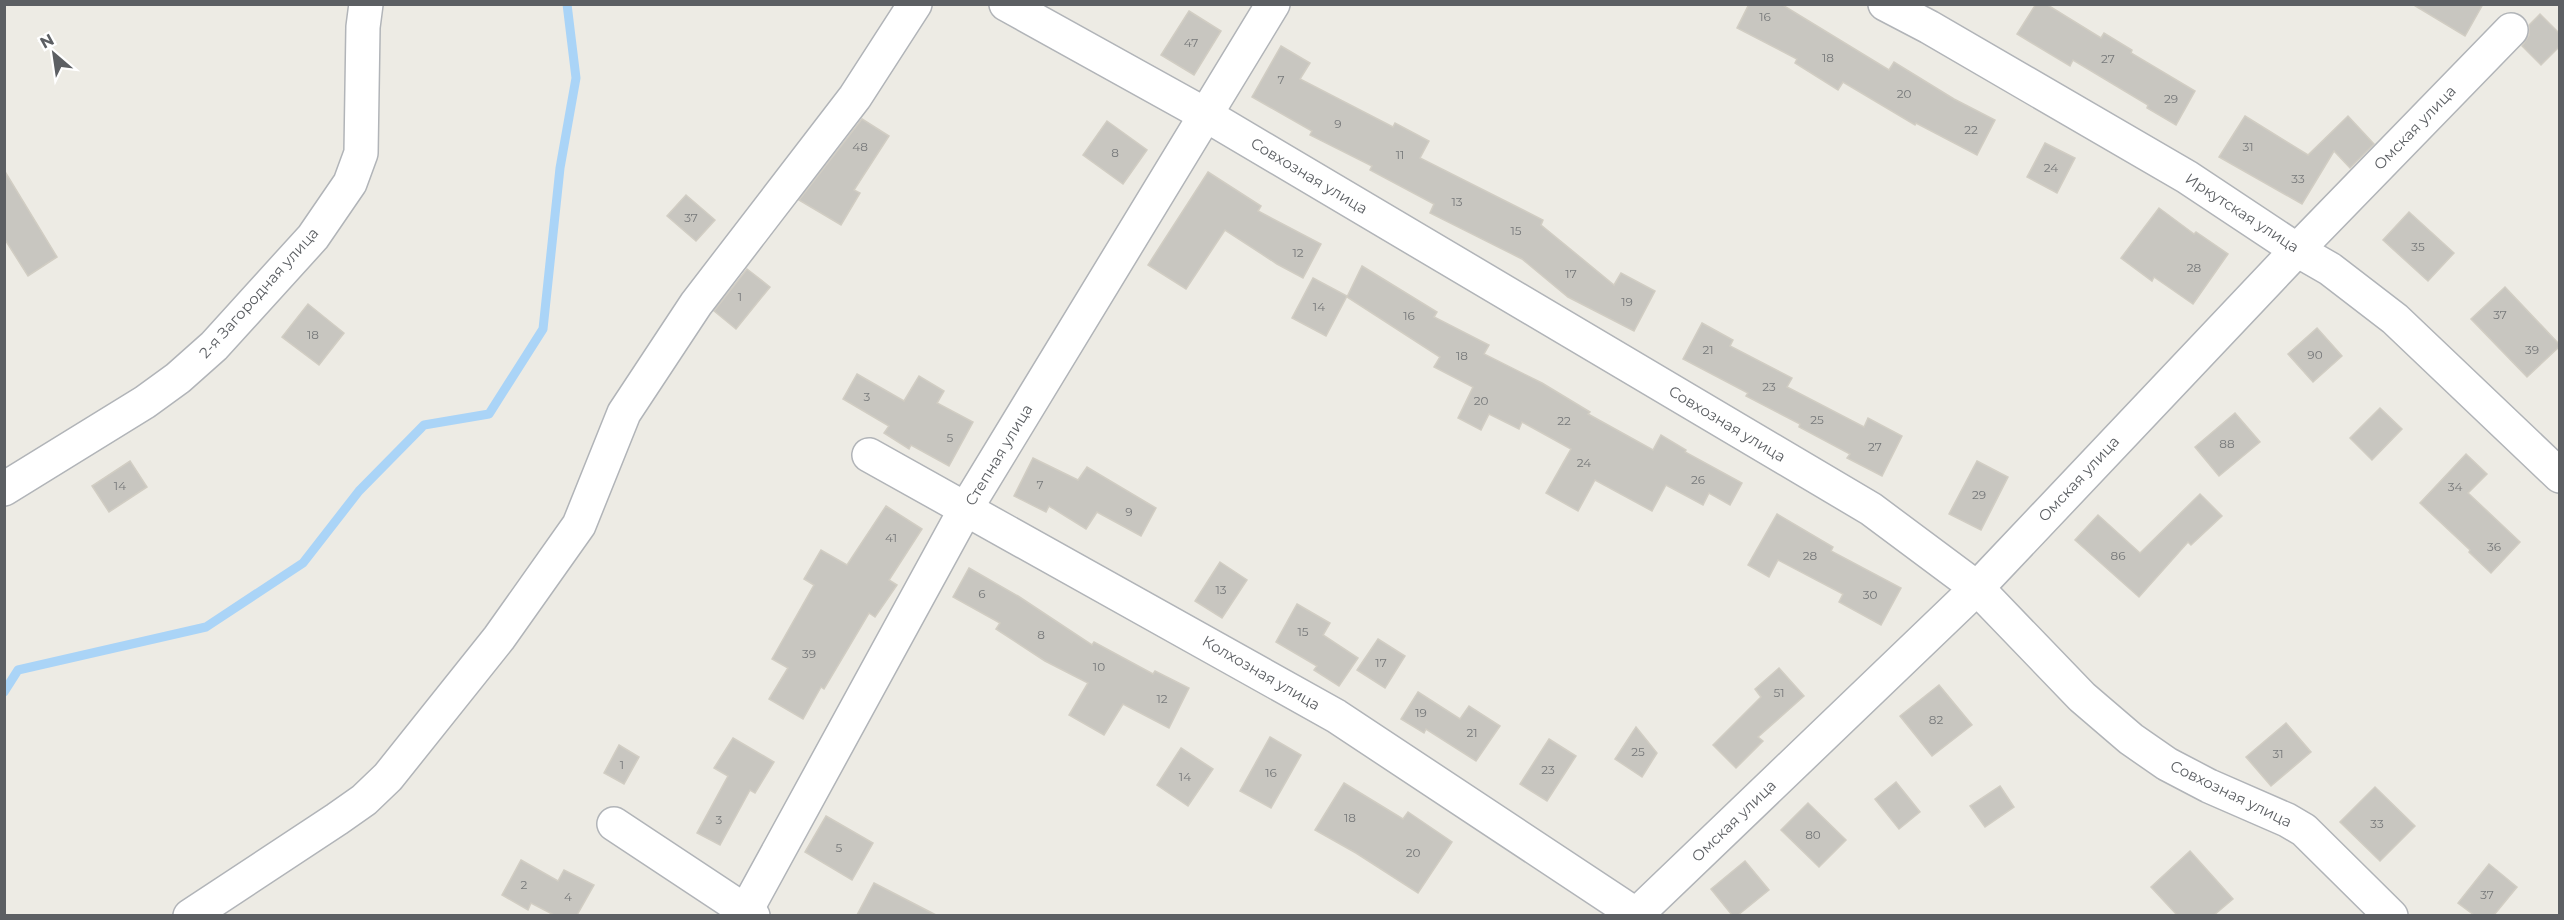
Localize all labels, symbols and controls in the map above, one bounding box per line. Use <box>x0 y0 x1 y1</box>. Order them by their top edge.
house number: 16 <box>1759 9 1771 24</box>
north arrow <box>24 24 84 84</box>
text: N <box>37 30 57 53</box>
house number: 47 <box>1184 35 1198 50</box>
house number: 18 <box>1822 50 1834 65</box>
house number: 27 <box>2101 51 2115 66</box>
house number: 7 <box>1277 72 1285 87</box>
street label: Омская улица <box>2370 81 2460 174</box>
house number: 20 <box>1897 86 1911 101</box>
house number: 29 <box>2164 91 2178 106</box>
house number: 9 <box>1334 116 1342 131</box>
house number: 22 <box>1964 122 1978 137</box>
street label: Совхозная улица <box>1247 133 1371 218</box>
house number: 48 <box>852 139 868 154</box>
house number: 31 <box>2242 139 2254 154</box>
house number: 8 <box>1111 145 1119 160</box>
house number: 11 <box>1396 147 1404 162</box>
house number: 24 <box>2044 160 2058 175</box>
street label: Иркутская улица <box>2182 169 2303 256</box>
house number: 33 <box>2291 171 2305 186</box>
house number: 13 <box>1451 194 1463 209</box>
house number: 37 <box>684 210 698 225</box>
street label: 2-я Загородная улица <box>195 223 322 362</box>
house number: 15 <box>1510 223 1522 238</box>
house number: 35 <box>2411 239 2425 254</box>
house number: 12 <box>1292 245 1304 260</box>
house number: 28 <box>2187 260 2202 275</box>
house number: 17 <box>1565 266 1577 281</box>
house number: 1 <box>738 289 742 304</box>
house number: 19 <box>1621 294 1633 309</box>
house number: 14 <box>1313 299 1325 314</box>
house number: 37 <box>2493 307 2507 322</box>
house number: 16 <box>1403 308 1415 323</box>
house number: 18 <box>307 327 319 342</box>
house number: 21 <box>1702 342 1714 357</box>
house number: 39 <box>2525 342 2539 357</box>
house number: 90 <box>2307 347 2323 362</box>
house number: 18 <box>1456 348 1468 363</box>
house number: 23 <box>1762 379 1776 394</box>
street label: Совхозная улица <box>1665 381 1789 466</box>
house number: 3 <box>864 389 871 404</box>
house number: 20 <box>1474 393 1488 408</box>
street label: Степная улица <box>961 400 1036 509</box>
house number: 25 <box>1810 412 1824 427</box>
house number: 22 <box>1557 413 1571 428</box>
house number: 5 <box>947 430 954 445</box>
street label: Омская улица <box>2034 432 2123 525</box>
house number: 88 <box>2219 436 2235 451</box>
house number: 27 <box>1868 439 1882 454</box>
house number: 24 <box>1577 455 1591 470</box>
house number: 26 <box>1691 472 1705 487</box>
house number: 7 <box>1036 477 1044 492</box>
house number: 14 <box>114 478 126 493</box>
house number: 34 <box>2448 479 2462 494</box>
house number: 29 <box>1972 487 1986 502</box>
house number: 9 <box>1125 504 1133 519</box>
house number: 41 <box>885 530 897 545</box>
house number: 36 <box>2487 539 2501 554</box>
house number: 28 <box>1803 548 1818 563</box>
house number: 86 <box>2111 548 2125 563</box>
house number: 13 <box>1215 582 1227 597</box>
house number: 6 <box>978 586 986 601</box>
house number: 30 <box>1863 587 1877 602</box>
house number: 15 <box>1297 624 1309 639</box>
house number: 8 <box>1037 627 1045 642</box>
street label: Колхозная улица <box>1199 631 1324 714</box>
house number: 39 <box>802 646 816 661</box>
house number: 17 <box>1375 655 1387 670</box>
house number: 10 <box>1093 659 1105 674</box>
house number: 51 <box>1773 685 1785 700</box>
house number: 12 <box>1156 691 1168 706</box>
house number: 19 <box>1415 705 1427 720</box>
house number: 82 <box>1929 712 1943 727</box>
house number: 21 <box>1466 725 1478 740</box>
house number: 25 <box>1631 744 1645 759</box>
house number: 31 <box>2272 746 2284 761</box>
street label: Совхозная улица <box>2167 756 2295 831</box>
house number: 1 <box>620 757 624 772</box>
house number: 23 <box>1541 762 1555 777</box>
house number: 16 <box>1265 765 1277 780</box>
house number: 14 <box>1179 769 1191 784</box>
street label: Омская улица <box>1687 776 1780 866</box>
house number: 18 <box>1344 810 1356 825</box>
house number: 3 <box>716 812 723 827</box>
house number: 33 <box>2370 816 2384 831</box>
house number: 80 <box>1805 827 1821 842</box>
house number: 5 <box>836 840 843 855</box>
house number: 20 <box>1406 845 1420 860</box>
house number: 2 <box>521 877 528 892</box>
house number: 37 <box>2480 887 2494 902</box>
house number: 4 <box>564 889 572 904</box>

